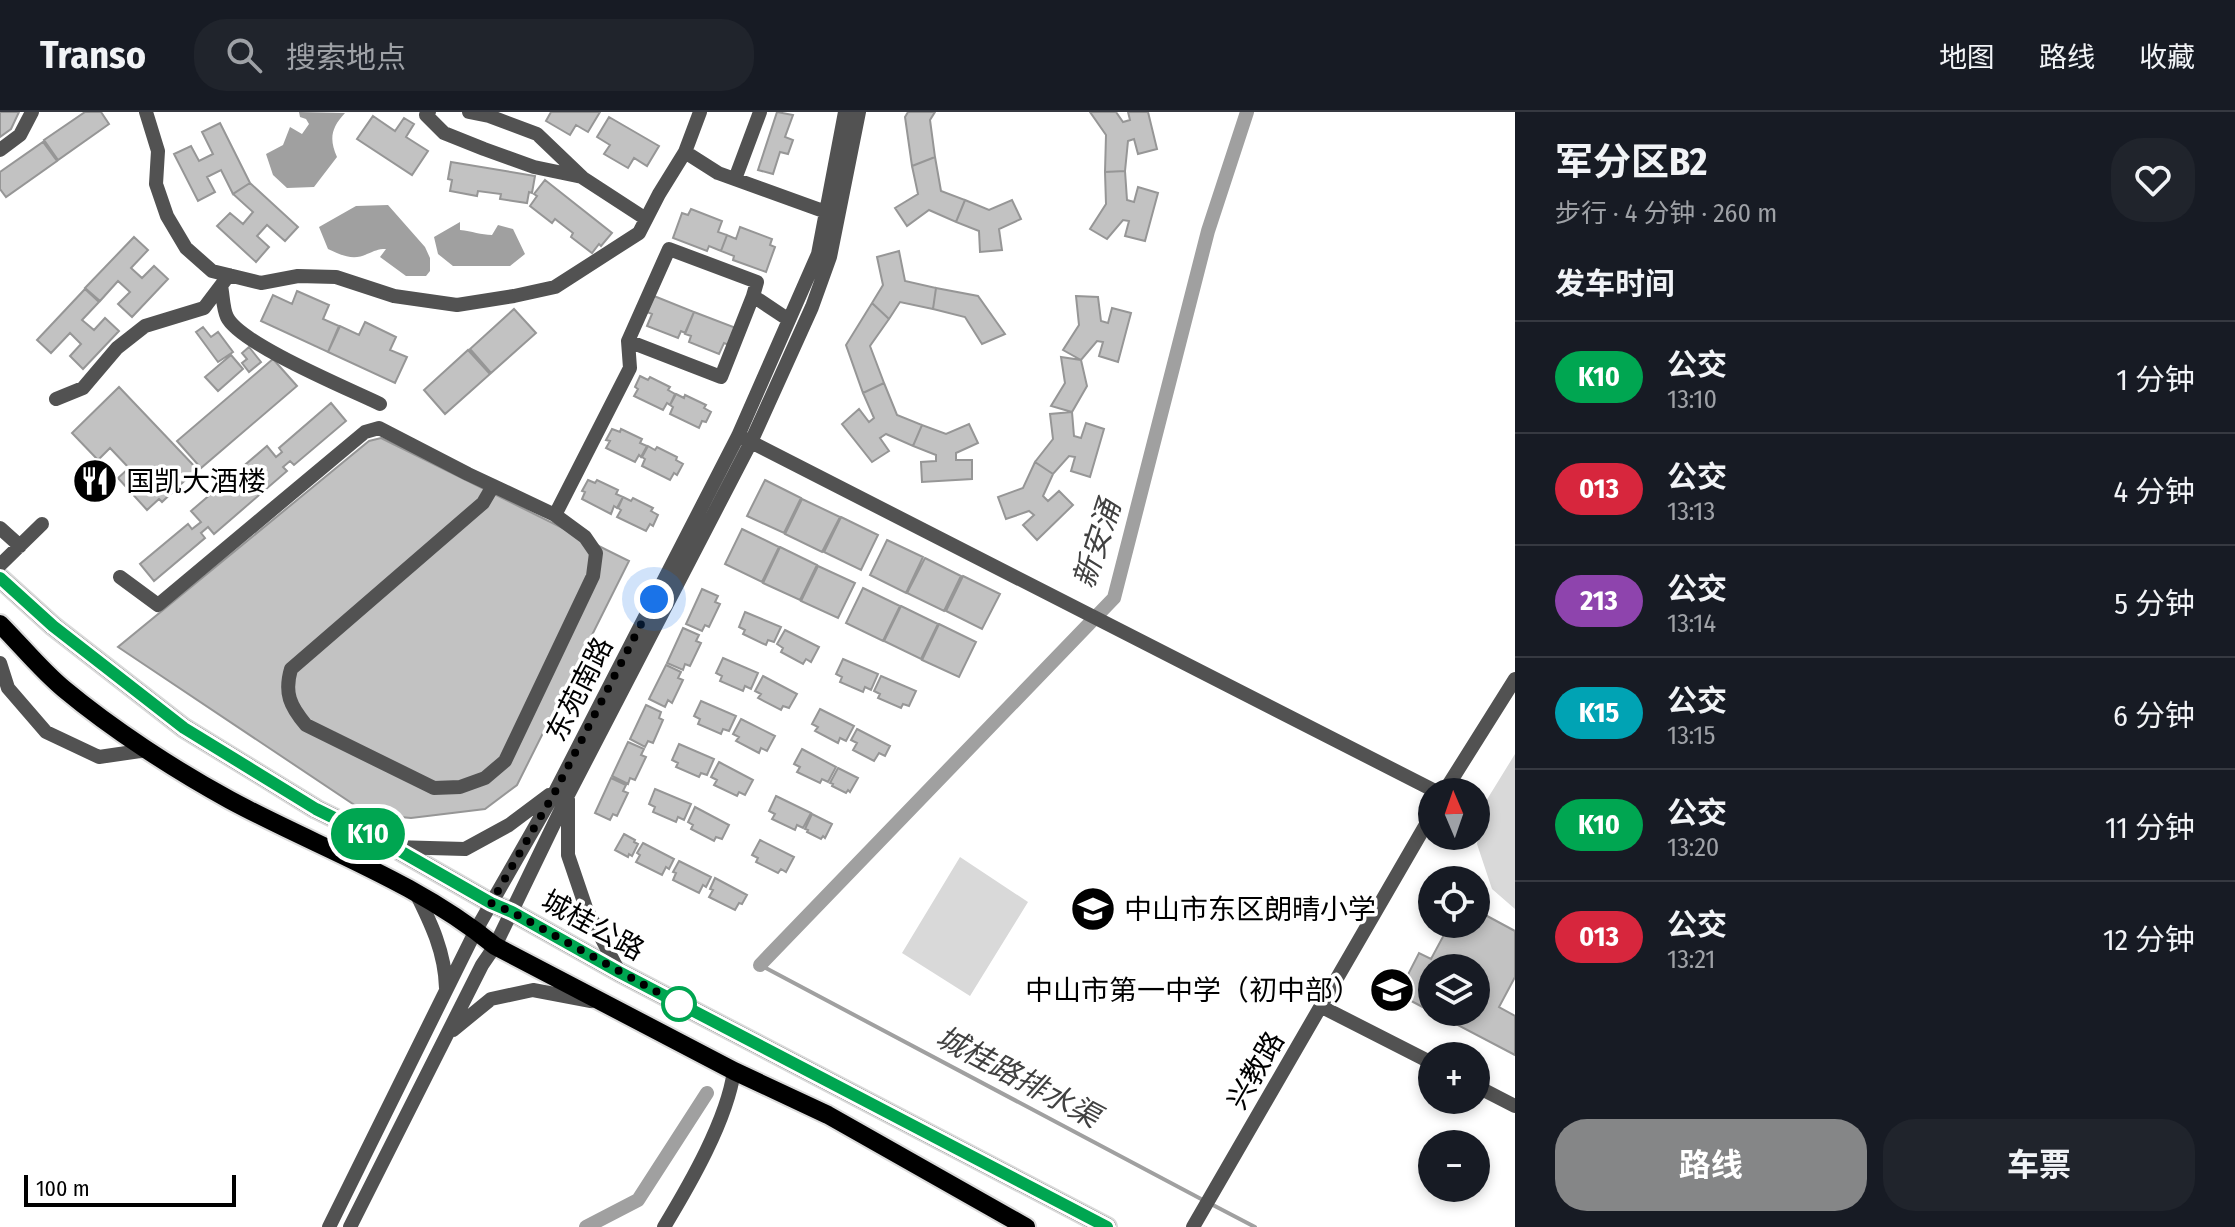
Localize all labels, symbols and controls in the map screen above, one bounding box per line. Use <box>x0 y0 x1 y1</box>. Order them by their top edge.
search box <box>194 19 754 91</box>
text: Transo <box>40 32 146 78</box>
icon: search <box>222 33 266 77</box>
text: 搜索地点 <box>286 40 406 76</box>
text: 地图 <box>1939 41 1995 74</box>
text: 路线 <box>2039 41 2095 74</box>
text: 收藏 <box>2139 41 2195 74</box>
button: heart <box>2111 138 2195 222</box>
text: 军分区B2 <box>1555 139 1707 185</box>
text: 步行 · 4 分钟 · 260 m <box>1555 198 1777 229</box>
text: 发车时间 <box>1555 266 1675 302</box>
text: 公交 <box>1667 347 1727 383</box>
text: K10 <box>1578 360 1620 393</box>
text: 1 分钟 <box>2116 362 2195 398</box>
text: 13:10 <box>1667 384 1717 415</box>
restaurant icon: 国凯大酒楼 <box>71 457 119 505</box>
text: 公交 <box>1667 459 1727 495</box>
place label: 国凯大酒楼 <box>126 465 266 498</box>
text: 013 <box>1579 472 1619 505</box>
text: 4 分钟 <box>2113 474 2195 510</box>
water label: 新安涌 <box>1066 493 1129 592</box>
text: 13:13 <box>1667 496 1715 527</box>
text: 公交 <box>1667 571 1727 607</box>
your location <box>634 579 674 619</box>
text: 213 <box>1580 584 1618 617</box>
text: 5 分钟 <box>2114 586 2195 622</box>
text: 13:14 <box>1667 608 1716 639</box>
street label: 东苑南路 <box>539 632 620 747</box>
text: 公交 <box>1667 683 1727 719</box>
text: K15 <box>1579 696 1619 729</box>
text: 6 分钟 <box>2113 698 2195 734</box>
text: 13:15 <box>1667 720 1715 751</box>
north arrow <box>1418 778 1490 850</box>
map controls <box>1418 778 1490 1202</box>
text: 公交 <box>1667 795 1727 831</box>
line badge: K10 <box>322 808 414 860</box>
text: K10 <box>1578 808 1620 841</box>
text: 11 分钟 <box>2105 810 2195 846</box>
text: K10 <box>347 817 389 850</box>
text: 13:20 <box>1667 832 1719 863</box>
button: locate <box>1418 866 1490 938</box>
street label: 城桂公路 <box>536 884 650 967</box>
school or university icon: 中山市东区朗晴小学 <box>1069 885 1117 933</box>
place label: 中山市东区朗晴小学 <box>1124 893 1376 926</box>
text: 公交 <box>1667 907 1727 943</box>
text: 013 <box>1579 920 1619 953</box>
text: 12 分钟 <box>2103 922 2195 958</box>
text: 13:21 <box>1667 944 1715 975</box>
button: layers <box>1418 954 1490 1026</box>
school or university icon: 中山市第一中学（初中部） <box>1368 966 1416 1014</box>
place label: 中山市第一中学（初中部） <box>1025 974 1361 1007</box>
unlabelled marker <box>662 987 696 1021</box>
water label: 城桂路排水渠 <box>930 1019 1109 1137</box>
street label: 兴教路 <box>1220 1026 1291 1115</box>
button: + <box>1418 1042 1490 1114</box>
button: 路线 <box>1555 1119 1867 1211</box>
button: 车票 <box>1883 1119 2195 1211</box>
button: − <box>1418 1130 1490 1202</box>
scale bar <box>24 1171 236 1207</box>
text: 100 m <box>36 1175 90 1202</box>

